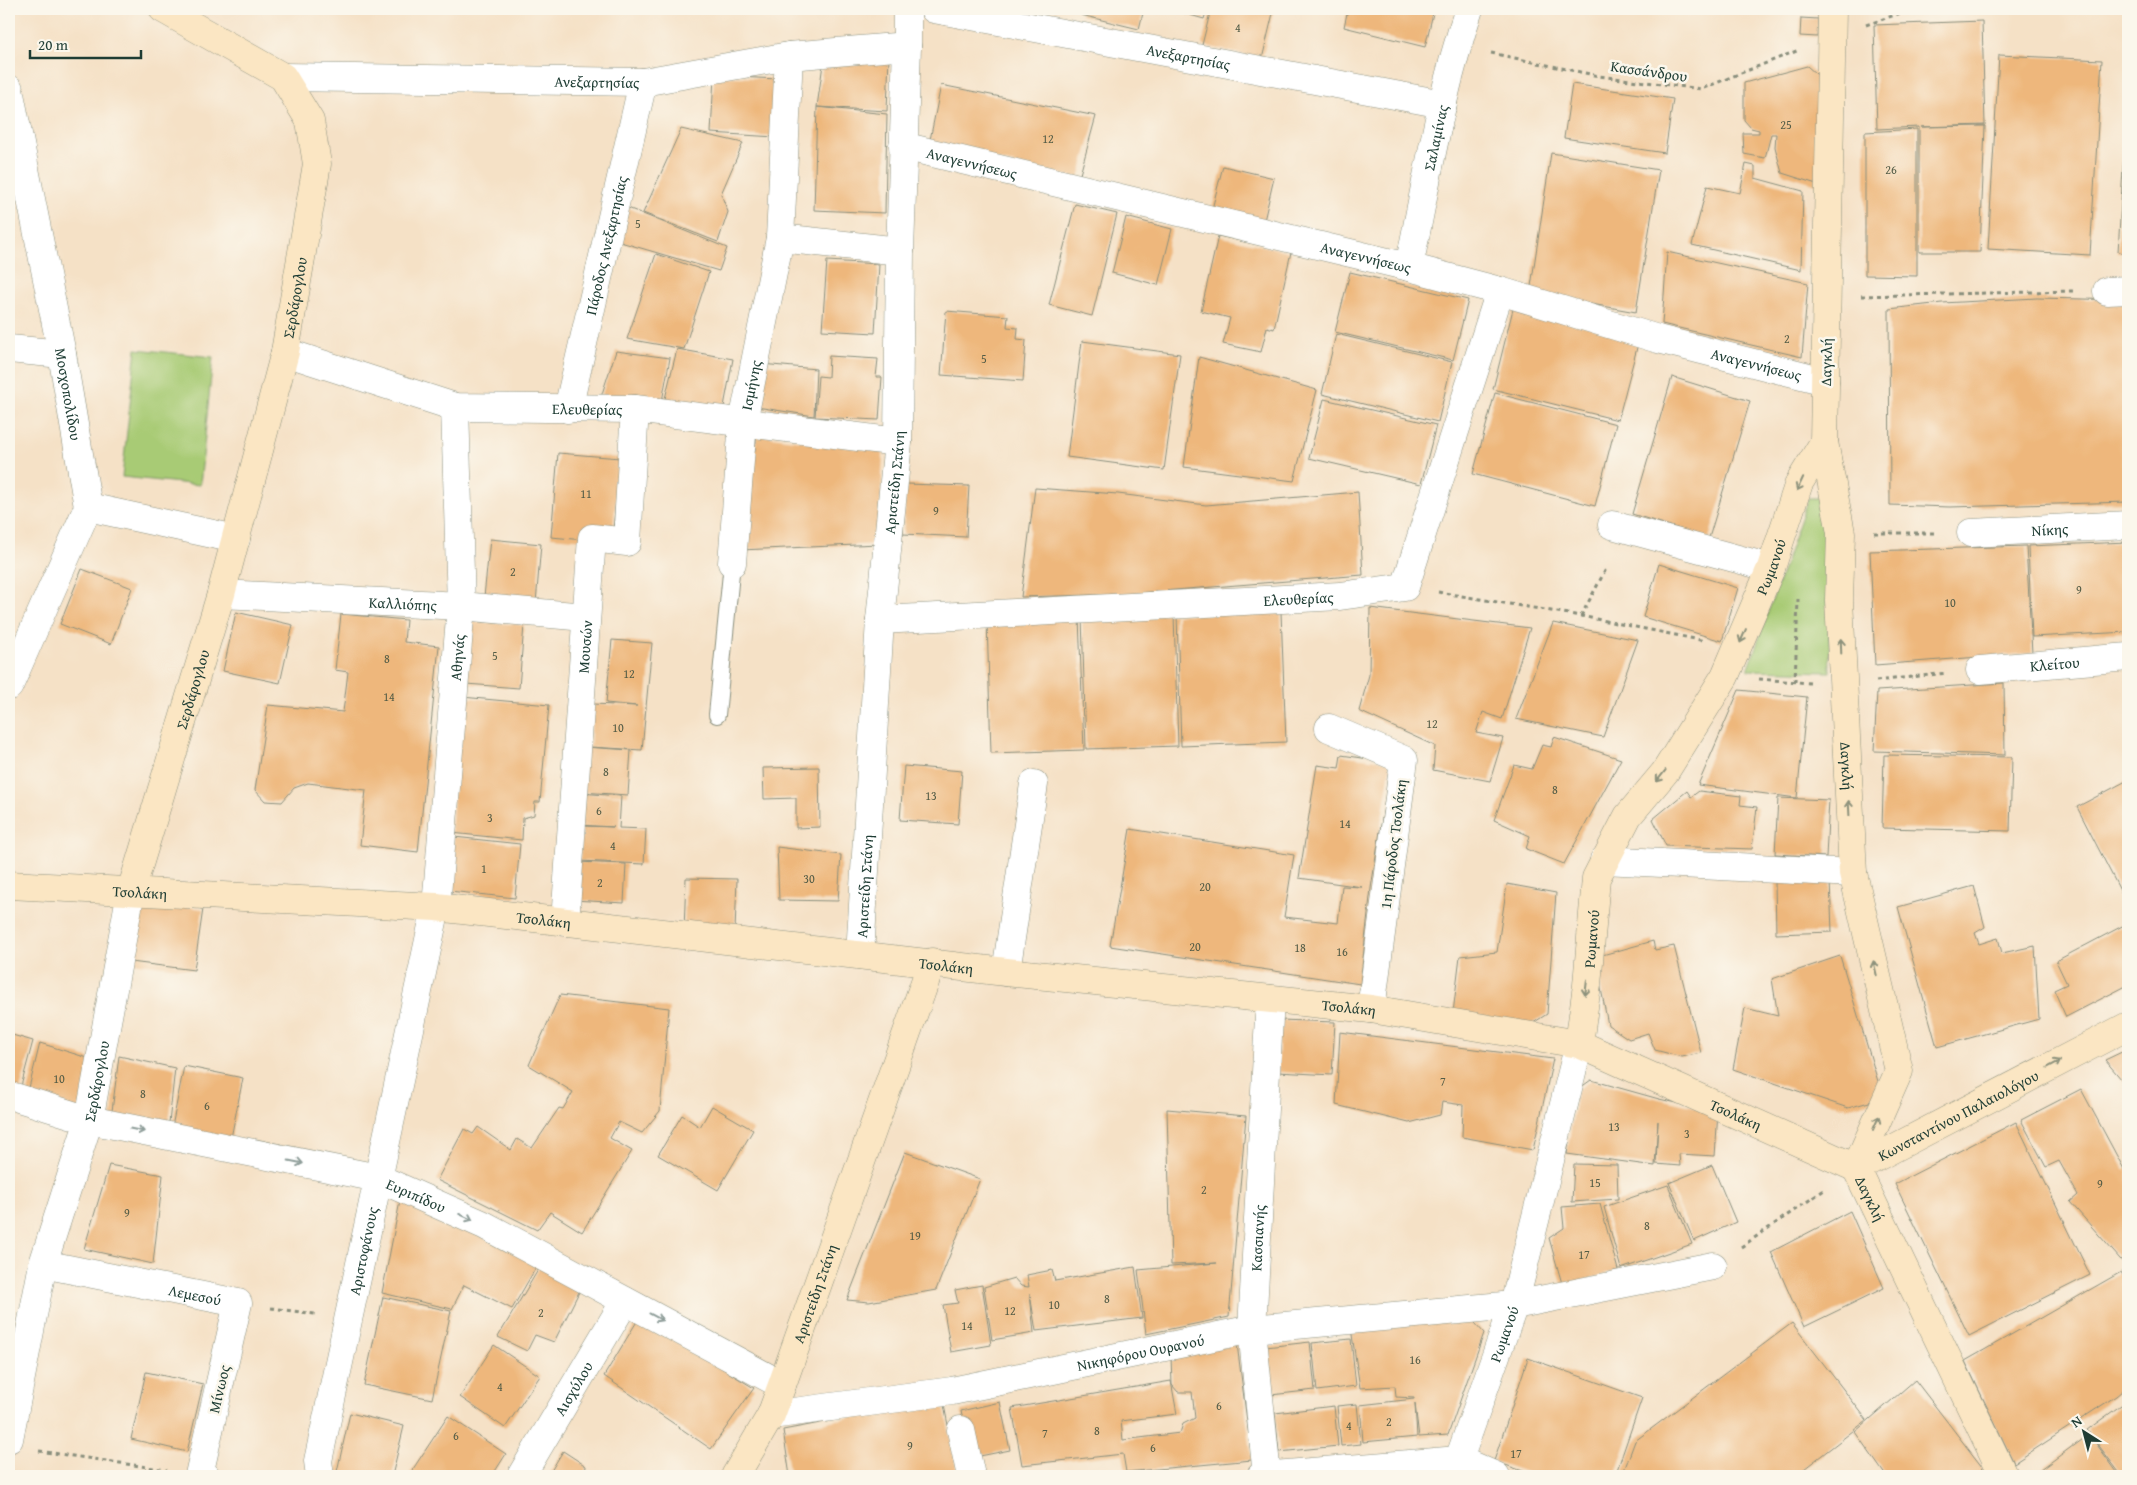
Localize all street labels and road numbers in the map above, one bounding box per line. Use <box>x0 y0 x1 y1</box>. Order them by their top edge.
street label: Ανεξαρτησίας <box>1145 38 1233 75</box>
street label: Κασσάνδρου <box>1609 55 1689 87</box>
street label: Ανεξαρτησίας <box>554 70 640 92</box>
street label: Σαλαμίνας <box>1418 102 1453 172</box>
street label: Αναγεννήσεως <box>925 142 1020 184</box>
street label: Πάροδος Ανεξαρτησίας <box>579 173 632 317</box>
street label: Αναγεννήσεως <box>1318 236 1414 278</box>
street label: Σερδάρογλου <box>277 255 312 340</box>
street label: Δαγκλή <box>1815 338 1837 386</box>
street label: Αναγεννήσεως <box>1709 342 1805 385</box>
street label: Μοσχοπολίδου <box>51 346 87 442</box>
street label: Ισμήνης <box>735 357 766 412</box>
street label: Ελευθερίας <box>552 398 623 419</box>
street label: Αριστείδη Στάνη <box>878 431 909 535</box>
street label: Νίκης <box>2031 518 2069 540</box>
street label: Ρωμανού <box>1750 536 1791 598</box>
street label: Ελευθερίας <box>1263 586 1335 610</box>
street label: Καλλιόπης <box>368 591 438 615</box>
street label: Μουσών <box>572 619 597 674</box>
street label: Αθηνάς <box>444 632 469 682</box>
street label: Σερδάρογλου <box>170 646 214 731</box>
street label: Κλείτου <box>2029 651 2081 676</box>
street label: Δαγκλή <box>1836 742 1859 791</box>
street label: 1η Πάροδος Τσολάκη <box>1375 778 1411 910</box>
street label: Αριστείδη Στάνη <box>851 834 878 938</box>
street label: Τσολάκη <box>112 880 168 904</box>
street label: Τσολάκη <box>515 906 572 933</box>
street label: Ρωμανού <box>1578 909 1604 969</box>
street label: Τσολάκη <box>918 952 975 979</box>
street label: Τσολάκη <box>1321 994 1378 1020</box>
street label: Σερδάρογλου <box>78 1039 114 1123</box>
street label: Κωνσταντίνου Παλαιολόγου <box>1874 1064 2042 1165</box>
street label: Τσολάκη <box>1707 1093 1765 1135</box>
street label: Δαγκλή <box>1851 1172 1890 1225</box>
street label: Ευριπίδου <box>383 1173 449 1217</box>
street label: Κασσιανής <box>1245 1203 1269 1272</box>
street label: Αριστοφάνους <box>343 1204 383 1297</box>
street label: Αριστείδη Στάνη <box>787 1241 842 1346</box>
street label: Λεμεσού <box>167 1279 223 1310</box>
street label: Ρωμανού <box>1484 1303 1524 1365</box>
street label: Νικηφόρου Ουρανού <box>1075 1329 1206 1375</box>
street label: Αισχύλου <box>549 1357 598 1419</box>
street label: Μίνωος <box>203 1362 235 1415</box>

